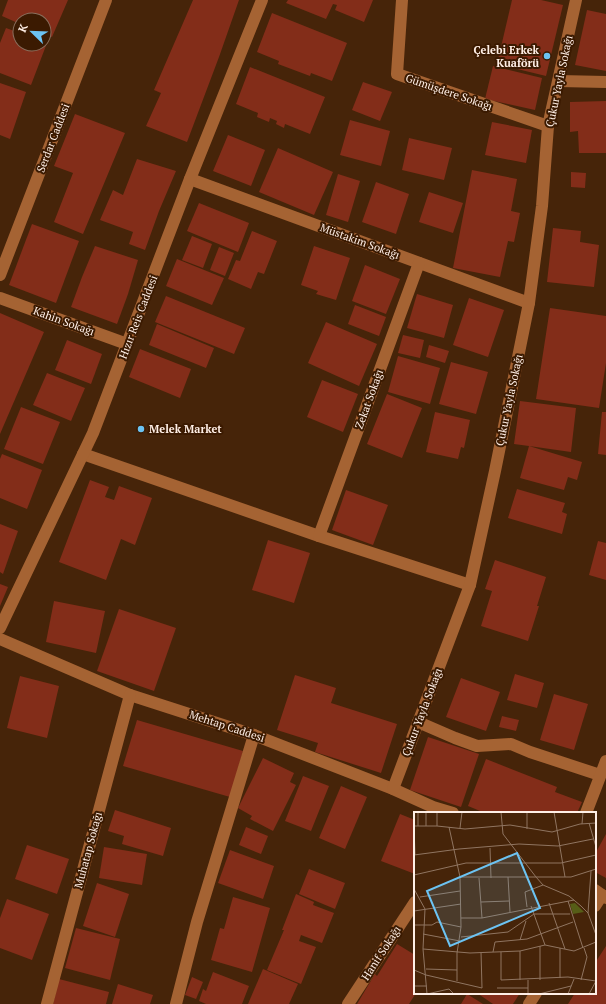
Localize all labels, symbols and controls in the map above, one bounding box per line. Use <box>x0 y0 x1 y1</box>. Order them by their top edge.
north arrow <box>12 12 52 52</box>
text: K <box>15 22 31 34</box>
street label: Çukur Yayla Sokağı <box>542 34 576 128</box>
place label: Çelebi Erkek Kuaförü <box>474 43 540 70</box>
marker: Çelebi Erkek Kuaförü <box>542 51 552 61</box>
street label: Gümüşdere Sokağı <box>404 71 494 113</box>
street label: Serdar Caddesi <box>33 102 73 174</box>
street label: Müstakim Sokağı <box>318 220 402 262</box>
street label: Hızır Reis Caddesi <box>116 273 160 361</box>
street label: Kahin Sokağı <box>32 303 96 339</box>
street label: Çukur Yayla Sokağı <box>492 353 526 447</box>
street label: Zekat Sokağı <box>352 367 386 431</box>
place label: Melek Market <box>149 422 222 436</box>
marker: Melek Market <box>136 424 146 434</box>
street label: Çukur Yayla Sokağı <box>399 666 445 758</box>
street label: Mehtap Caddesi <box>187 707 267 745</box>
street label: Muhatap Sokağı <box>71 810 105 890</box>
inset map <box>414 812 596 994</box>
street label: Hanif Sokağı <box>358 923 404 983</box>

